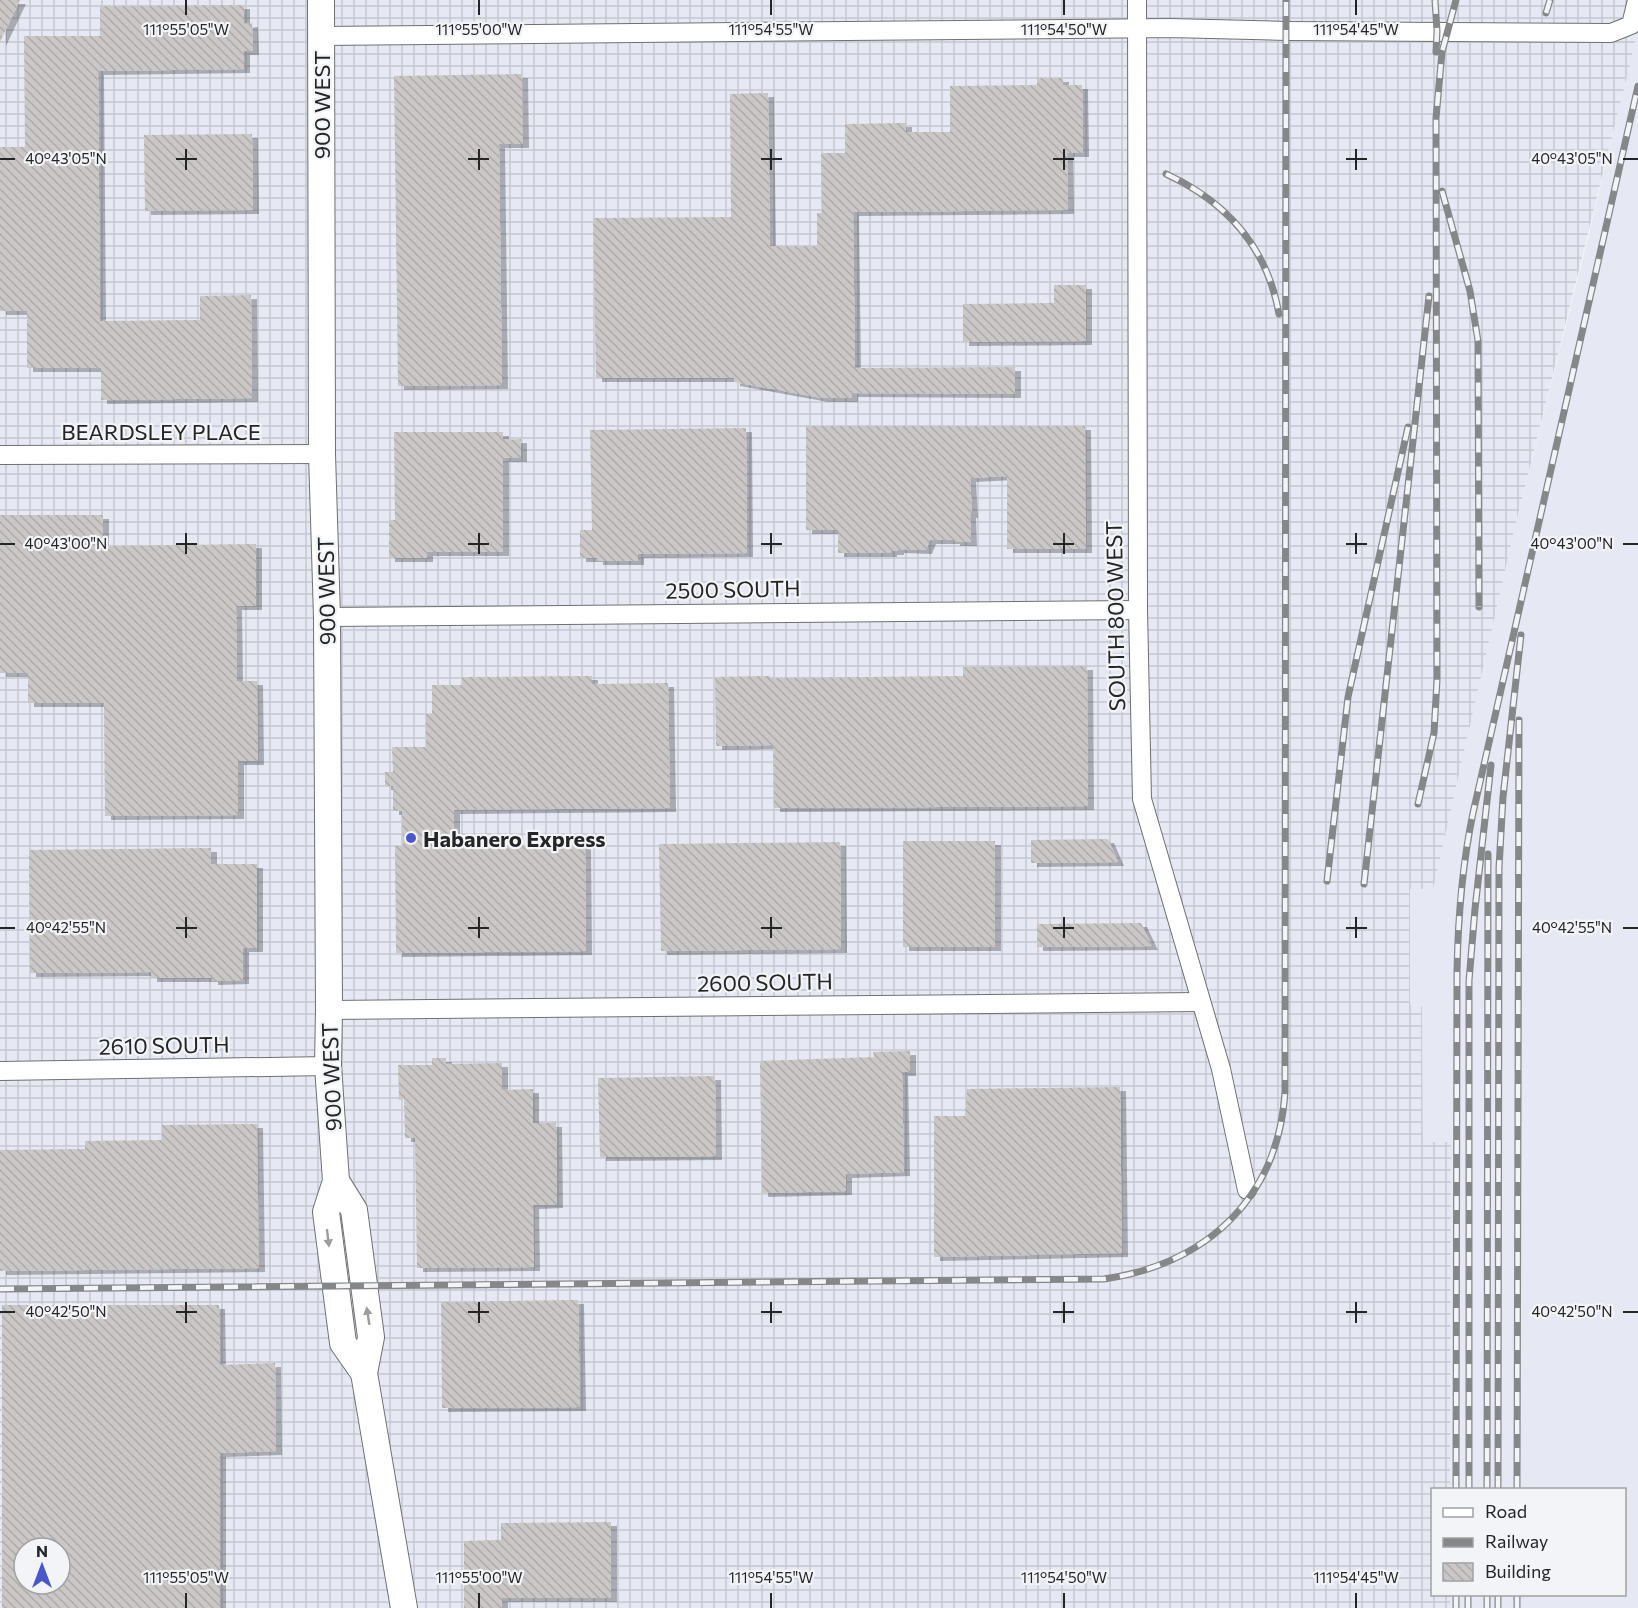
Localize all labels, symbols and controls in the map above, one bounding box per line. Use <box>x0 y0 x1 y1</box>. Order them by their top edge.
text: 111°55'05"W <box>143 20 229 38</box>
text: 111°55'00"W <box>435 20 523 38</box>
text: 111°54'55"W <box>728 20 814 38</box>
text: 111°54'50"W <box>1021 20 1107 38</box>
text: 111°54'45"W <box>1313 20 1399 38</box>
street label: 900 WEST <box>308 51 335 159</box>
text: 40°43'05"N <box>25 149 107 167</box>
text: 40°43'05"N <box>1531 149 1613 167</box>
street label: BEARDSLEY PLACE <box>61 418 261 445</box>
street label: SOUTH 800 WEST <box>1100 521 1130 711</box>
text: 40°43'00"N <box>25 534 107 552</box>
text: 40°43'00"N <box>1531 534 1613 552</box>
street label: 900 WEST <box>312 537 340 645</box>
street label: 2500 SOUTH <box>665 574 801 604</box>
place label: Habanero Express <box>423 825 606 852</box>
marker: Habanero Express <box>404 831 418 845</box>
text: 40°42'55"N <box>26 918 106 936</box>
text: 40°42'55"N <box>1532 918 1612 936</box>
street label: 2600 SOUTH <box>697 967 833 997</box>
street label: 900 WEST <box>316 1022 346 1132</box>
street label: 2610 SOUTH <box>98 1030 230 1060</box>
one-way arrow <box>324 1228 333 1247</box>
text: 40°42'50"N <box>25 1302 107 1320</box>
text: 40°42'50"N <box>1531 1302 1613 1320</box>
one-way arrow <box>363 1306 372 1325</box>
legend <box>1431 1488 1626 1596</box>
text: Road <box>1485 1500 1527 1522</box>
text: Railway <box>1485 1530 1548 1552</box>
north arrow <box>12 1536 72 1596</box>
text: N <box>36 1541 48 1560</box>
text: Building <box>1485 1560 1551 1582</box>
text: 111°55'05"W <box>143 1568 229 1586</box>
text: 111°55'00"W <box>435 1568 523 1586</box>
text: 111°54'55"W <box>728 1568 814 1586</box>
text: 111°54'50"W <box>1021 1568 1107 1586</box>
text: 111°54'45"W <box>1313 1568 1399 1586</box>

